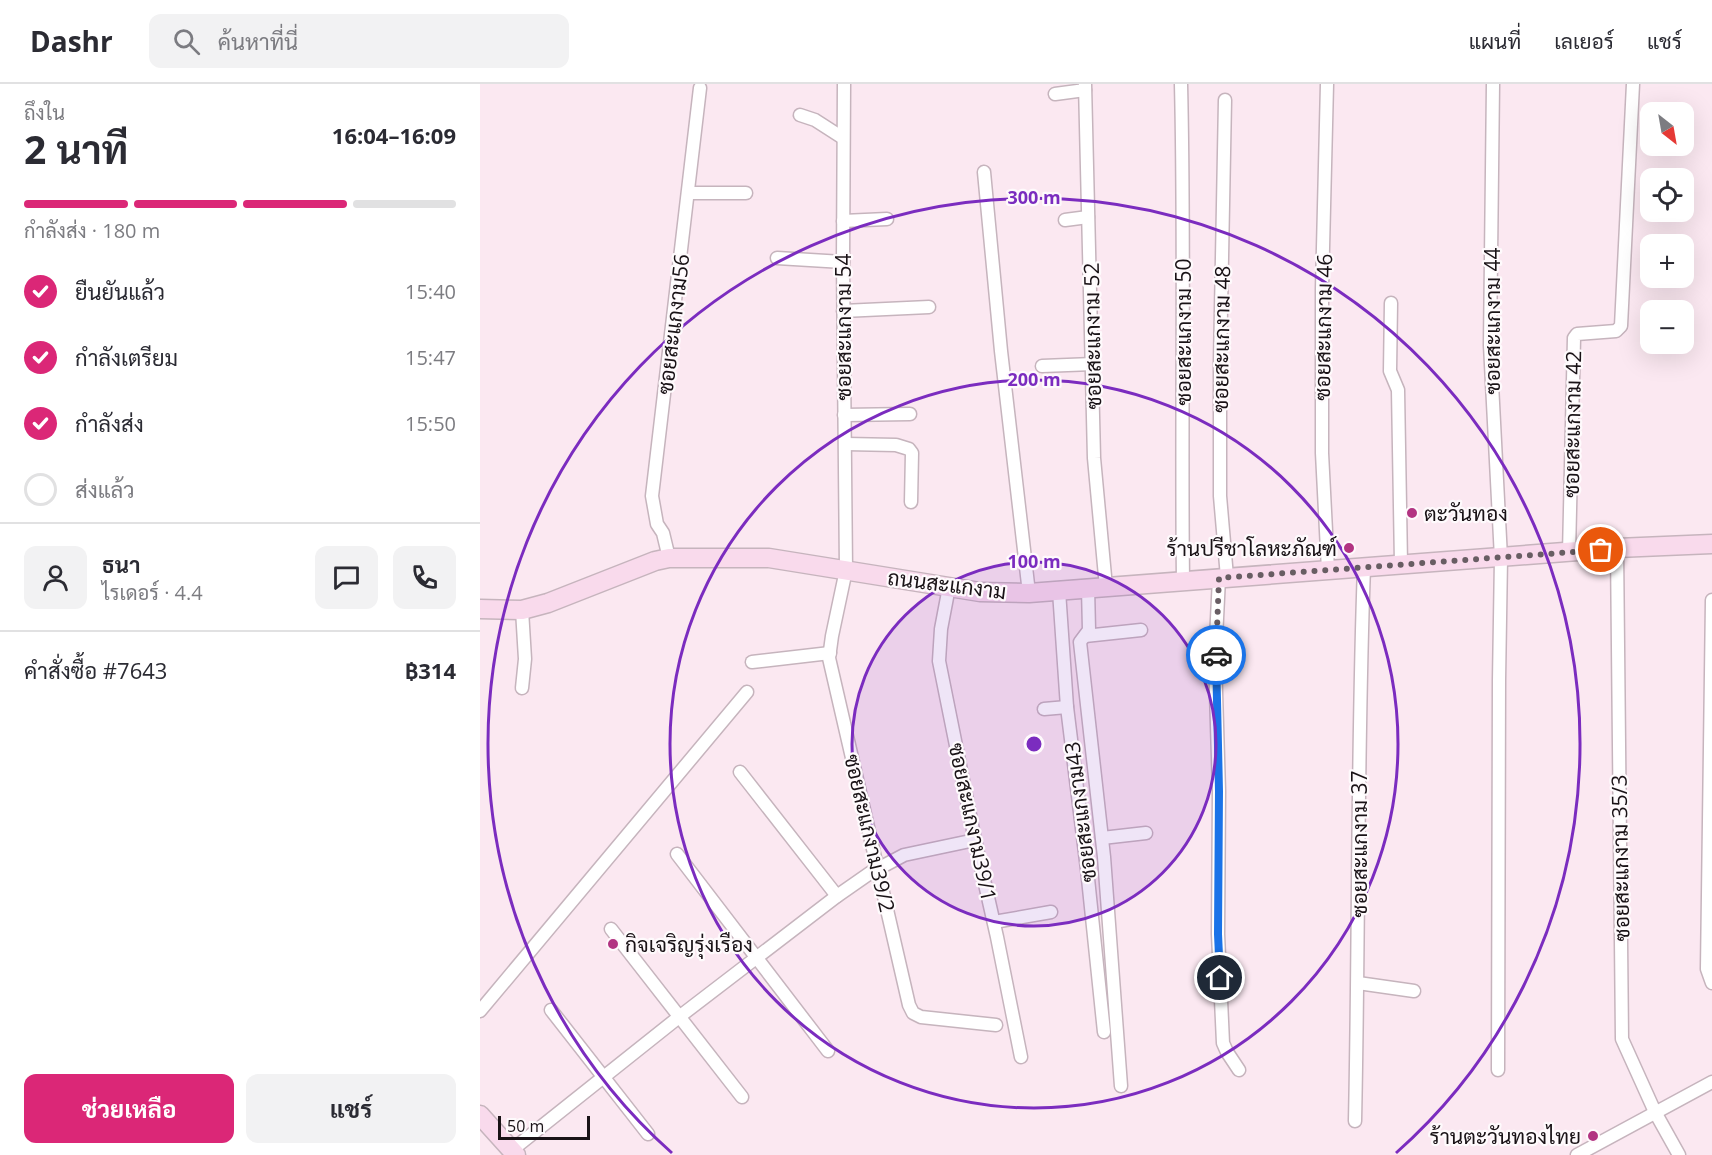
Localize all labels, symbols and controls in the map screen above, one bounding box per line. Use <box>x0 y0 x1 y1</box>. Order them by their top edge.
search box <box>149 14 569 68</box>
text: Dashr <box>30 22 113 60</box>
icon: search <box>170 25 203 58</box>
text: ค้นหาที่นี่ <box>218 26 298 56</box>
text: แผนที่ <box>1469 27 1521 55</box>
text: เลเยอร์ <box>1554 27 1614 55</box>
text: แชร์ <box>1647 27 1682 55</box>
text: ถึงใน <box>24 99 65 126</box>
north arrow <box>1640 102 1694 156</box>
map controls <box>1640 102 1694 354</box>
text: 16:04–16:09 <box>332 120 456 150</box>
text: 2 นาที <box>24 122 128 175</box>
button: locate <box>1640 168 1694 222</box>
text: 300 m <box>1007 185 1061 209</box>
text: กำลังส่ง · 180 m <box>24 217 160 244</box>
button: + <box>1640 234 1694 288</box>
street label: ซอยสะแกงาม 44 <box>1478 247 1506 395</box>
street label: ซอยสะแกงาม56 <box>650 252 696 396</box>
street label: ซอยสะแกงาม 54 <box>829 253 857 401</box>
street label: ซอยสะแกงาม 46 <box>1308 253 1338 401</box>
street label: ซอยสะแกงาม 50 <box>1169 258 1197 406</box>
street label: ซอยสะแกงาม 52 <box>1077 262 1107 410</box>
street label: ซอยสะแกงาม 48 <box>1206 265 1236 413</box>
icon: check <box>24 275 57 308</box>
text: ยืนยันแล้ว <box>75 276 165 306</box>
text: 15:40 <box>405 278 456 305</box>
button: − <box>1640 300 1694 354</box>
icon: check <box>24 341 57 374</box>
text: กำลังเตรียม <box>75 342 178 372</box>
text: 15:47 <box>405 344 456 371</box>
street label: ซอยสะแกงาม 42 <box>1557 350 1587 498</box>
text: 200 m <box>1007 367 1061 391</box>
icon: check <box>24 407 57 440</box>
text: กำลังส่ง <box>75 408 144 438</box>
text: 15:50 <box>405 410 456 437</box>
text: ส่งแล้ว <box>75 474 135 504</box>
place label: ตะวันทอง <box>1424 499 1508 527</box>
marker: ตะวันทอง <box>1405 506 1419 520</box>
pin <box>1575 524 1626 575</box>
icon: bag <box>1584 533 1617 566</box>
place label: ร้านปรีชาโลหะภัณฑ์ <box>1166 534 1337 562</box>
marker: ร้านปรีชาโลหะภัณฑ์ <box>1342 541 1356 555</box>
button: person <box>24 546 87 609</box>
button: chat <box>315 546 378 609</box>
button: phone <box>393 546 456 609</box>
text: ธนา <box>102 549 140 579</box>
text: 100 m <box>1007 549 1061 573</box>
street label: ถนนสะแกงาม <box>886 563 1008 605</box>
text: ไรเดอร์ · 4.4 <box>102 579 203 606</box>
courier <box>1186 625 1246 685</box>
icon: car <box>1200 639 1233 672</box>
text: คำสั่งซื้อ #7643 <box>24 655 167 685</box>
text: ฿314 <box>405 655 456 685</box>
centre of rings <box>1024 734 1044 754</box>
street label: ซอยสะแกงาม39/1 <box>943 740 1003 904</box>
street label: ซอยสะแกงาม43 <box>1057 740 1103 884</box>
street label: ซอยสะแกงาม39/2 <box>838 751 902 915</box>
street label: ซอยสะแกงาม 37 <box>1345 770 1373 918</box>
street label: ซอยสะแกงาม 35/3 <box>1605 774 1635 942</box>
place label: กิจเจริญรุ่งเรือง <box>625 930 753 959</box>
marker: กิจเจริญรุ่งเรือง <box>606 937 620 951</box>
pin <box>1194 952 1245 1003</box>
icon: home <box>1203 961 1236 994</box>
button: ช่วยเหลือ <box>24 1074 234 1143</box>
button: แชร์ <box>246 1074 456 1143</box>
scale bar <box>498 1113 590 1140</box>
text: 50 m <box>507 1115 544 1137</box>
place label: ร้านตะวันทองไทย <box>1430 1122 1581 1150</box>
marker: ร้านตะวันทองไทย <box>1586 1129 1600 1143</box>

